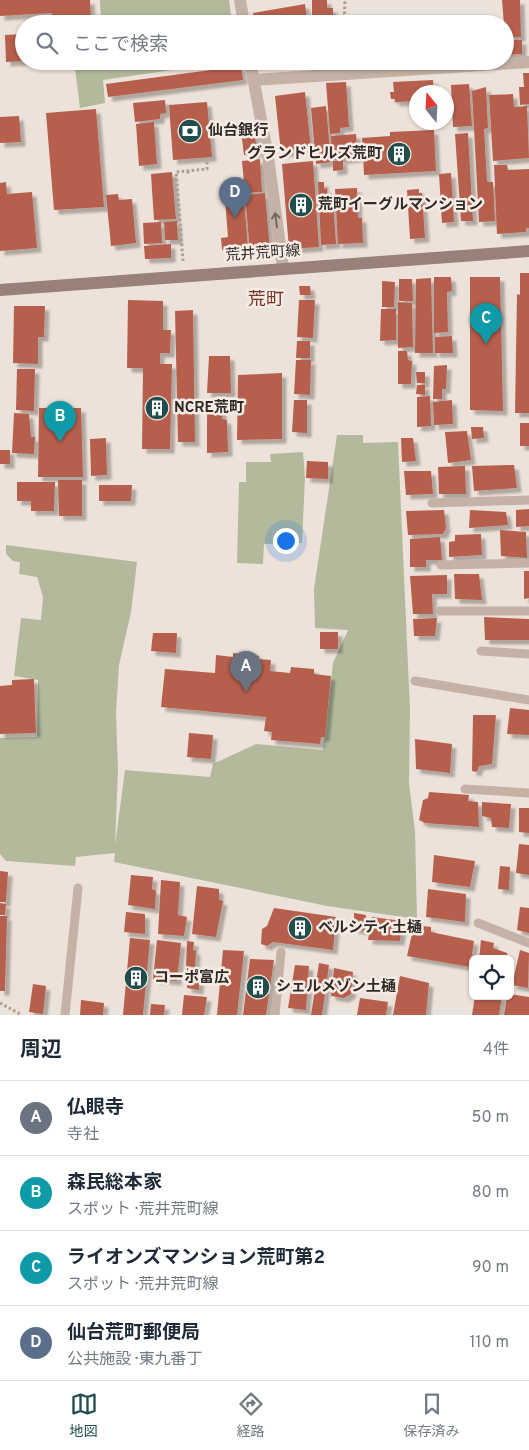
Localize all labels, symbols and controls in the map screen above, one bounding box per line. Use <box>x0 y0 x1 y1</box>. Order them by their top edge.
search box <box>15 15 514 70</box>
icon: search <box>33 29 61 57</box>
text: ここで検索 <box>73 33 168 57</box>
north arrow <box>409 85 454 130</box>
bank icon: 仙台銀行 <box>177 118 203 144</box>
place label: 仙台銀行 <box>208 122 268 141</box>
building icon: グランドヒルズ荒町 <box>386 141 412 167</box>
place label: グランドヒルズ荒町 <box>247 144 382 164</box>
pin: D <box>219 177 251 218</box>
building icon: 荒町イーグルマンション <box>288 192 314 218</box>
place label: 荒町イーグルマンション <box>318 196 483 215</box>
one-way arrow <box>271 212 281 228</box>
street label: 荒井荒町線 <box>225 241 301 266</box>
district label: 荒町 <box>248 289 284 312</box>
pin: C <box>470 303 502 344</box>
building icon: NCRE荒町 <box>144 395 170 421</box>
place label: NCRE荒町 <box>174 399 244 418</box>
pin: B <box>44 401 76 442</box>
your location <box>273 528 299 554</box>
pin: A <box>230 651 262 692</box>
building icon: ベルシティ土樋 <box>287 915 313 941</box>
place label: ベルシティ土樋 <box>318 919 422 938</box>
map controls <box>469 955 514 1000</box>
button: locate <box>469 955 514 1000</box>
building icon: コーポ富広 <box>123 965 149 991</box>
place label: コーポ富広 <box>154 969 229 988</box>
building icon: シェルメゾン土樋 <box>245 974 271 1000</box>
place label: シェルメゾン土樋 <box>276 978 396 997</box>
text: 周辺 <box>20 1037 62 1064</box>
text: 4件 <box>483 1040 509 1060</box>
text: 仏眼寺 <box>67 1096 124 1120</box>
text: A <box>30 1108 42 1128</box>
text: 50 m <box>472 1108 509 1128</box>
text: 寺社 <box>67 1125 99 1145</box>
text: 森民総本家 <box>67 1171 162 1195</box>
text: B <box>30 1183 42 1203</box>
text: 80 m <box>472 1183 509 1203</box>
text: スポット · 荒井荒町線 <box>67 1200 219 1220</box>
text: ライオンズマンション荒町第2 <box>67 1246 325 1270</box>
text: C <box>31 1258 41 1278</box>
text: 90 m <box>472 1258 509 1278</box>
text: スポット · 荒井荒町線 <box>67 1275 219 1295</box>
text: 仙台荒町郵便局 <box>67 1321 200 1345</box>
text: D <box>30 1333 42 1353</box>
text: 110 m <box>469 1333 509 1353</box>
text: 公共施設 · 東九番丁 <box>67 1350 203 1370</box>
tab: 地図 <box>70 1390 98 1441</box>
tab: 経路 <box>237 1390 265 1441</box>
tab: 保存済み <box>404 1390 460 1441</box>

